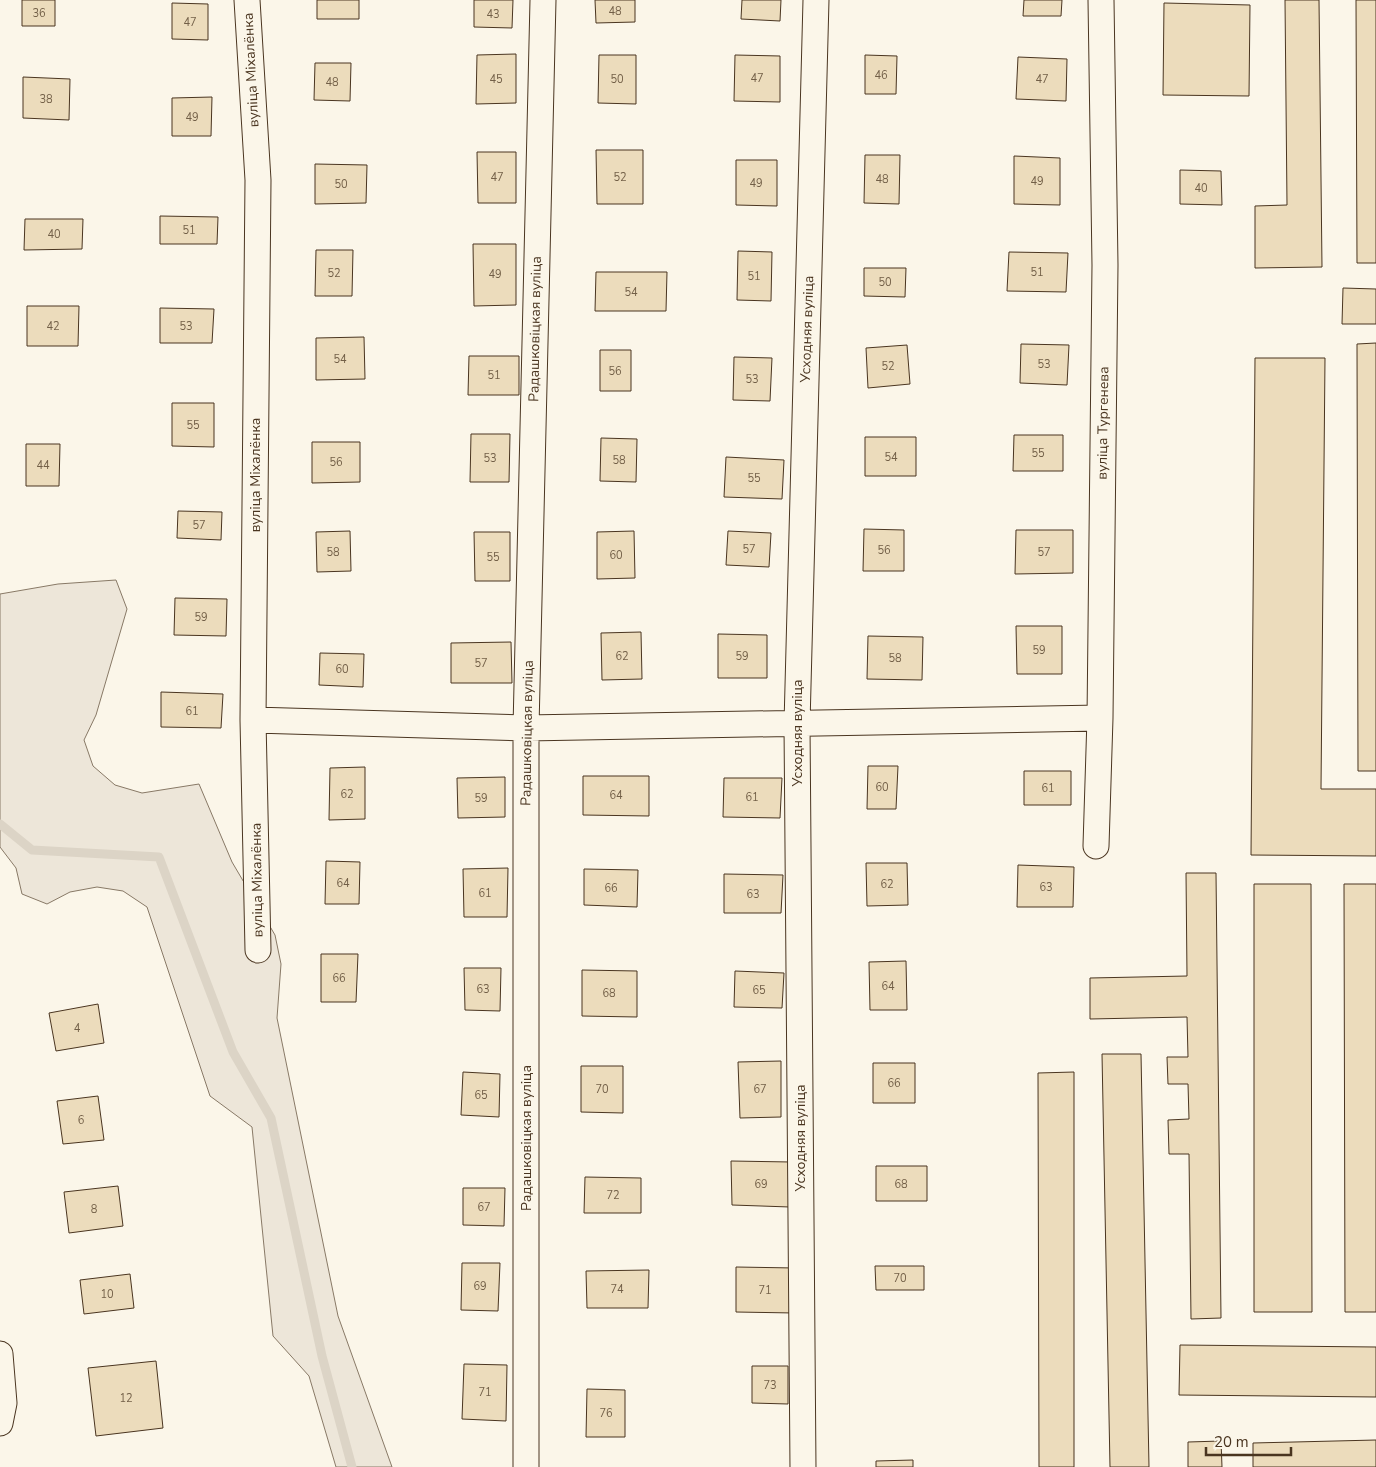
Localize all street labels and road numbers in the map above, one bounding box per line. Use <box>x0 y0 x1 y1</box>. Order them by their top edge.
street label: вуліца Міхалёнка <box>239 12 263 128</box>
street label: Радашковіцкая вуліца <box>524 256 546 402</box>
street label: Усходняя вуліца <box>796 275 818 384</box>
street label: вуліца Тургенева <box>1093 366 1113 480</box>
street label: вуліца Міхалёнка <box>246 418 265 532</box>
street label: Радашковіцкая вуліца <box>516 660 538 806</box>
street label: Усходняя вуліца <box>788 679 807 788</box>
street label: вуліца Міхалёнка <box>247 823 267 937</box>
street label: Радашковіцкая вуліца <box>517 1065 536 1211</box>
street label: Усходняя вуліца <box>791 1084 810 1193</box>

